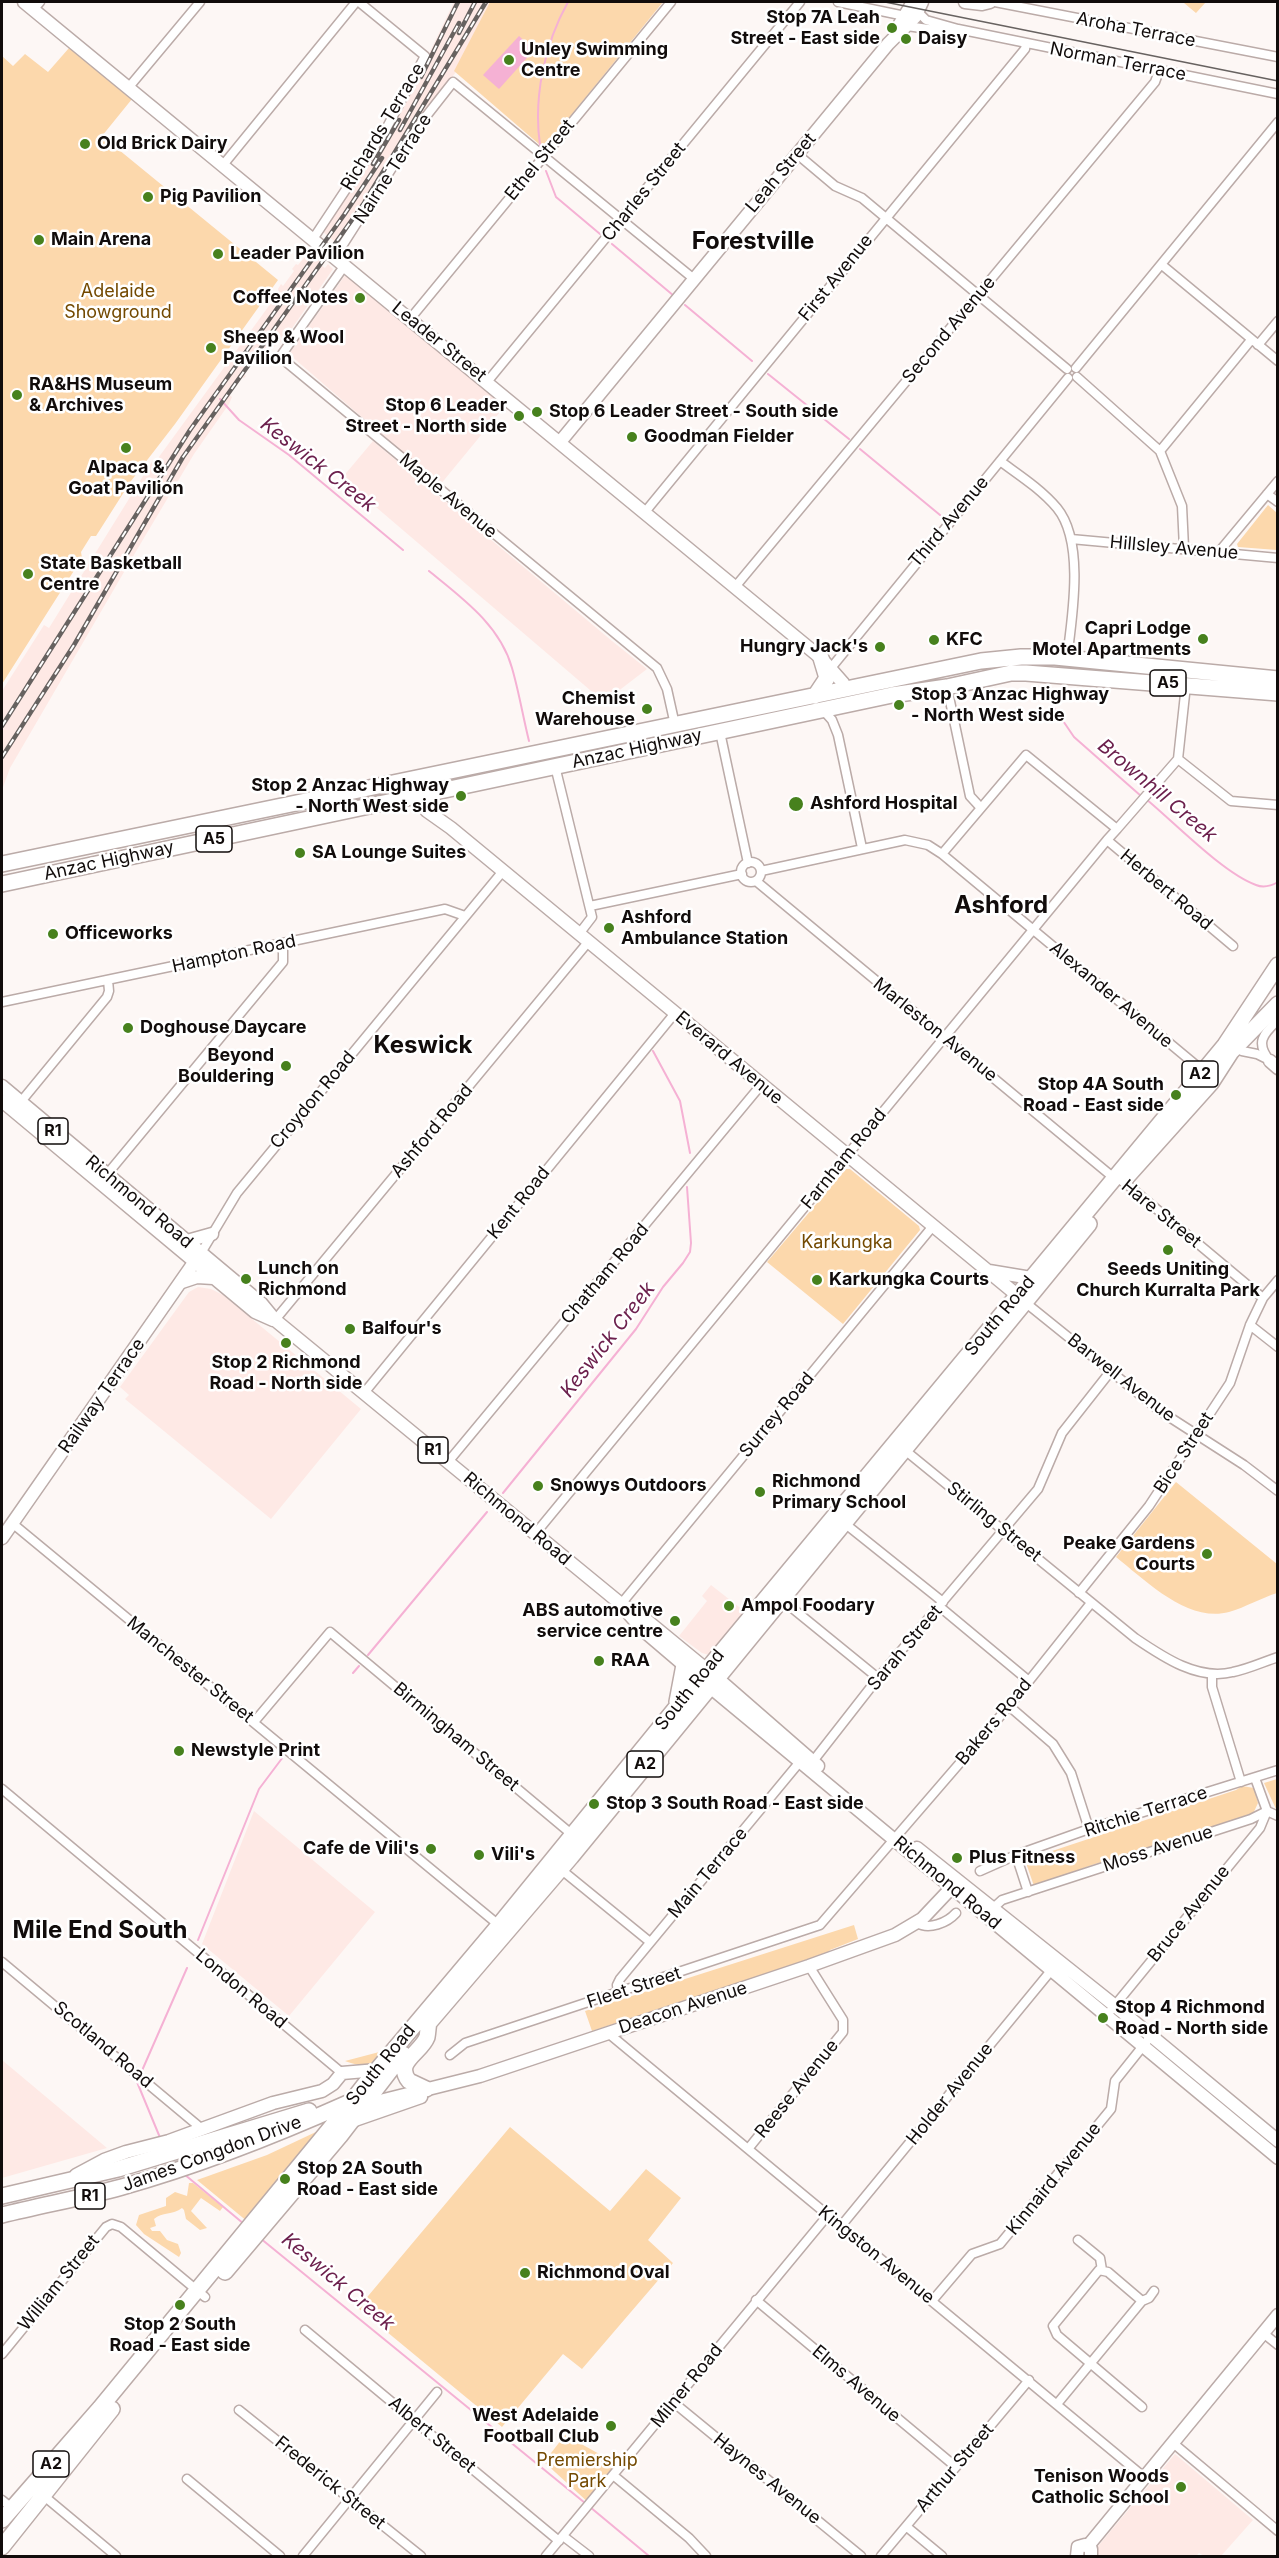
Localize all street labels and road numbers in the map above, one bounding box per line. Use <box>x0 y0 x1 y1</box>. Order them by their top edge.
street label: Aroha Terrace <box>1075 8 1197 52</box>
street label: Norman Terrace <box>1048 38 1188 86</box>
street label: Richards Terrace <box>337 60 429 194</box>
street label: Nairne Terrace <box>349 110 437 228</box>
street label: Ethel Street <box>501 115 579 205</box>
street label: Leah Street <box>741 129 821 217</box>
street label: Charles Street <box>597 138 691 246</box>
street label: First Avenue <box>794 230 878 326</box>
street label: Second Avenue <box>898 272 1000 388</box>
street label: Leader Street <box>387 297 491 387</box>
street label: Maple Avenue <box>395 449 501 543</box>
street label: Third Avenue <box>905 472 993 572</box>
street label: Hillsley Avenue <box>1109 532 1239 564</box>
road number: A5 <box>1150 670 1186 696</box>
street label: Anzac Highway <box>570 725 704 773</box>
road number: A5 <box>196 826 232 852</box>
street label: Anzac Highway <box>42 837 176 885</box>
street label: Herbert Road <box>1115 845 1217 935</box>
street label: Hampton Road <box>170 930 298 978</box>
street label: Alexander Avenue <box>1045 937 1177 1053</box>
street label: Marleston Avenue <box>869 973 1001 1087</box>
street label: Everard Avenue <box>671 1007 787 1109</box>
street label: Croydon Road <box>266 1047 360 1153</box>
road number: A2 <box>1182 1061 1218 1087</box>
street label: Ashford Road <box>387 1080 477 1182</box>
street label: Farnham Road <box>797 1104 891 1214</box>
road number: R1 <box>38 1118 68 1144</box>
street label: Richmond Road <box>81 1151 197 1253</box>
street label: Kent Road <box>483 1162 555 1244</box>
street label: Hare Street <box>1117 1175 1205 1253</box>
street label: Chatham Road <box>557 1219 653 1329</box>
street label: South Road <box>960 1272 1040 1360</box>
street label: Barwell Avenue <box>1063 1329 1179 1427</box>
street label: Railway Terrace <box>54 1334 150 1458</box>
street label: Surrey Road <box>735 1368 819 1462</box>
street label: Bice Street <box>1150 1408 1218 1498</box>
road number: R1 <box>418 1437 448 1463</box>
street label: Richmond Road <box>459 1468 575 1570</box>
street label: Stirling Street <box>942 1477 1046 1567</box>
street label: Sarah Street <box>863 1601 947 1695</box>
street label: Manchester Street <box>122 1612 258 1728</box>
street label: South Road <box>651 1645 729 1735</box>
street label: Bakers Road <box>951 1674 1037 1770</box>
street label: Birmingham Street <box>389 1678 523 1796</box>
road number: A2 <box>627 1751 663 1777</box>
street label: Ritchie Terrace <box>1082 1782 1210 1842</box>
street label: Moss Avenue <box>1100 1821 1216 1877</box>
street label: Main Terrace <box>664 1823 752 1923</box>
street label: Richmond Road <box>889 1832 1005 1934</box>
street label: Bruce Avenue <box>1143 1861 1235 1967</box>
street label: London Road <box>191 1945 291 2033</box>
street label: Fleet Street <box>584 1963 684 2013</box>
street label: Deacon Avenue <box>616 1977 750 2039</box>
street label: Scotland Road <box>49 1997 157 2093</box>
street label: South Road <box>342 2020 420 2110</box>
street label: Reese Avenue <box>751 2035 843 2143</box>
street label: Holder Avenue <box>902 2039 998 2149</box>
street label: James Congdon Drive <box>120 2112 304 2196</box>
street label: Kinnaird Avenue <box>1002 2118 1106 2240</box>
road number: R1 <box>75 2183 105 2209</box>
street label: Kingston Avenue <box>814 2202 938 2308</box>
street label: William Street <box>14 2231 104 2335</box>
street label: Milner Road <box>647 2340 727 2432</box>
street label: Elms Avenue <box>807 2341 905 2427</box>
street label: Albert Street <box>384 2392 480 2478</box>
street label: Arthur Street <box>912 2419 998 2517</box>
street label: Haynes Avenue <box>709 2429 825 2529</box>
street label: Frederick Street <box>270 2432 390 2534</box>
road number: A2 <box>33 2451 69 2477</box>

